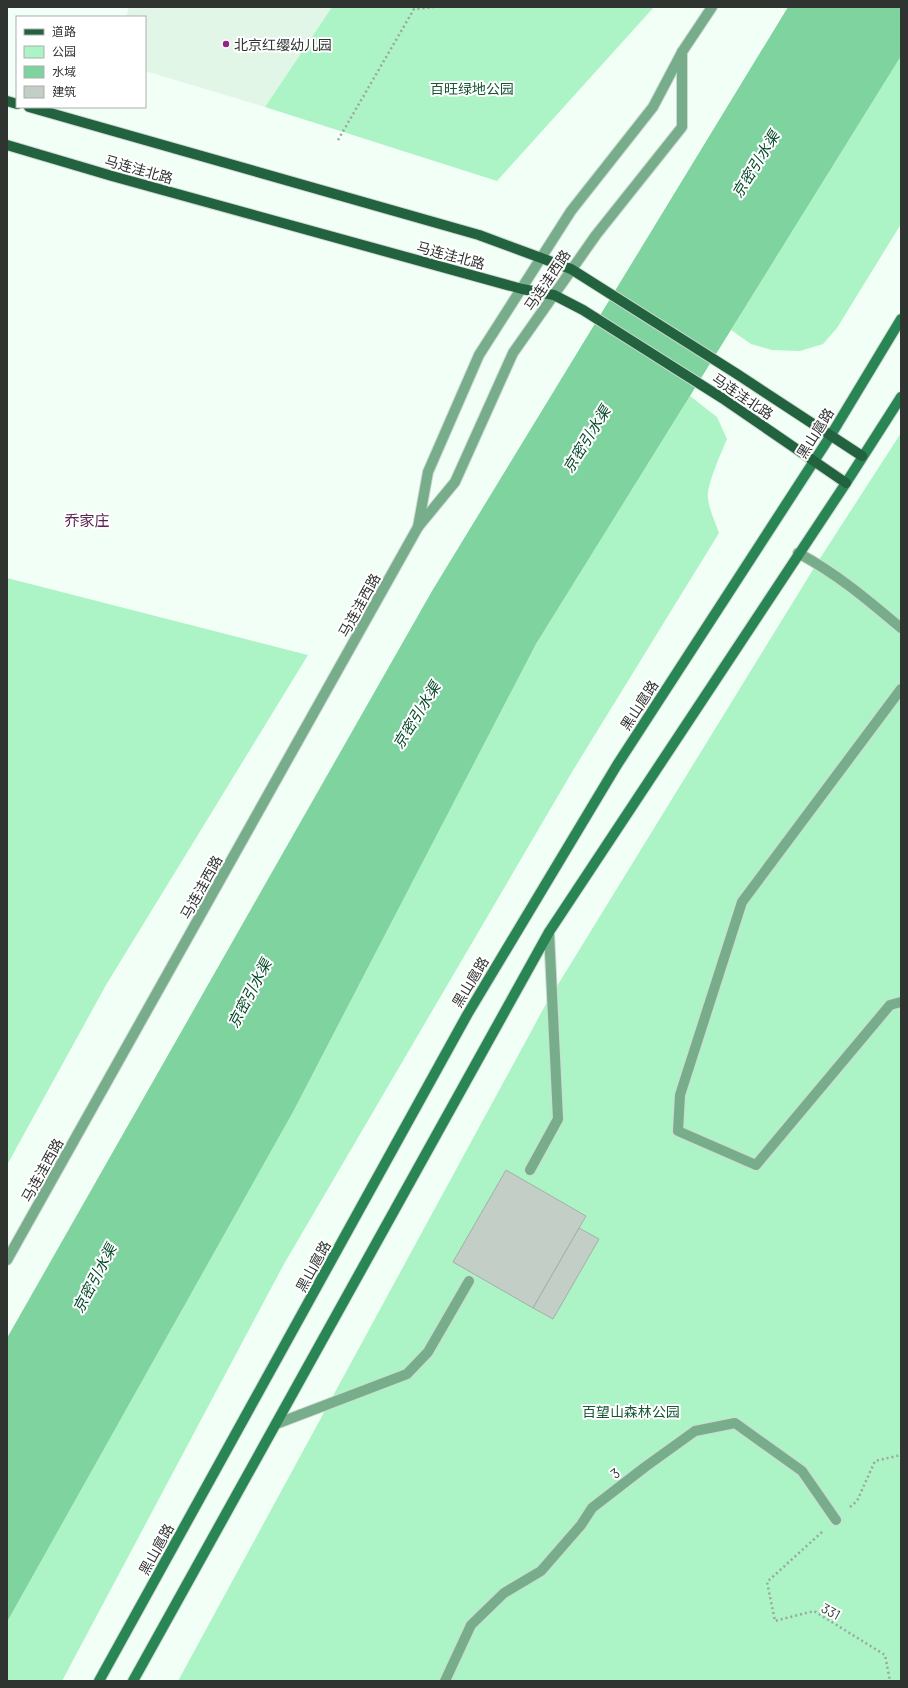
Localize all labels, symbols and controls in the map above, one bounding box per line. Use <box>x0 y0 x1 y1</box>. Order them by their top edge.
legend <box>16 16 146 108</box>
text: 道路 <box>52 24 76 38</box>
place label: 北京红缨幼儿园 <box>234 36 332 53</box>
marker: 北京红缨幼儿园 <box>221 39 231 49</box>
text: 公园 <box>52 44 76 58</box>
text: 水域 <box>52 64 76 78</box>
park label: 百旺绿地公园 <box>430 80 514 97</box>
text: 建筑 <box>52 84 76 98</box>
water label: 京密引水渠 <box>727 126 784 201</box>
street label: 马连洼北路 <box>103 151 175 187</box>
street label: 马连洼北路 <box>415 238 487 272</box>
street label: 马连洼西路 <box>520 246 574 314</box>
street label: 马连洼北路 <box>709 369 777 423</box>
water label: 京密引水渠 <box>558 401 615 476</box>
street label: 黑山扈路 <box>793 405 837 461</box>
district label: 乔家庄 <box>64 511 110 529</box>
street label: 马连洼西路 <box>335 570 383 640</box>
water label: 京密引水渠 <box>388 677 445 752</box>
street label: 黑山扈路 <box>617 677 661 733</box>
street label: 马连洼西路 <box>177 852 225 922</box>
water label: 京密引水渠 <box>223 954 275 1030</box>
street label: 黑山扈路 <box>448 954 492 1010</box>
street label: 马连洼西路 <box>18 1135 66 1205</box>
street label: 黑山扈路 <box>292 1237 334 1295</box>
water label: 京密引水渠 <box>68 1239 120 1315</box>
park label: 百望山森林公园 <box>582 1403 680 1420</box>
street label: 3 <box>607 1464 623 1482</box>
street label: 黑山扈路 <box>135 1520 177 1578</box>
street label: 331 <box>818 1599 844 1623</box>

